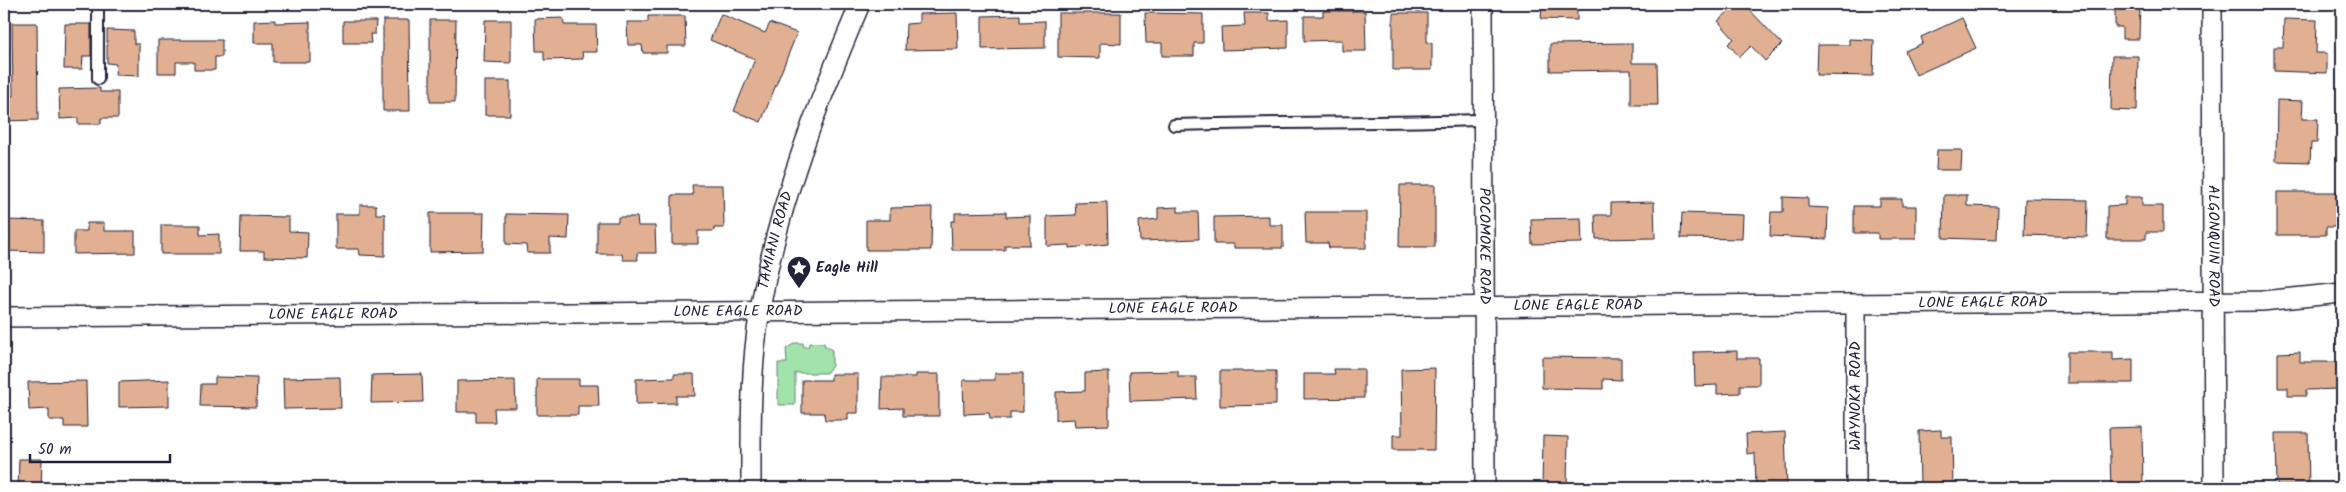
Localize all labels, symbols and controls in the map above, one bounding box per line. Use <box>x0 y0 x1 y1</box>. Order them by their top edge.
street label: ALGONQUIN ROAD <box>2201 185 2225 307</box>
street label: POCOMOKE ROAD <box>1472 187 1496 305</box>
street label: TAMIANI ROAD <box>752 188 800 291</box>
place icon: Eagle Hill <box>786 255 812 289</box>
place label: Eagle Hill <box>816 256 878 280</box>
street label: LONE EAGLE ROAD <box>1918 291 2048 315</box>
street label: LONE EAGLE ROAD <box>1513 293 1643 318</box>
street label: LONE EAGLE ROAD <box>1108 296 1238 321</box>
street label: LONE EAGLE ROAD <box>673 299 803 324</box>
street label: LONE EAGLE ROAD <box>268 302 398 327</box>
street label: WAYNOKA ROAD <box>1844 341 1868 451</box>
scale bar <box>30 432 170 464</box>
text: 50 m <box>38 438 72 462</box>

